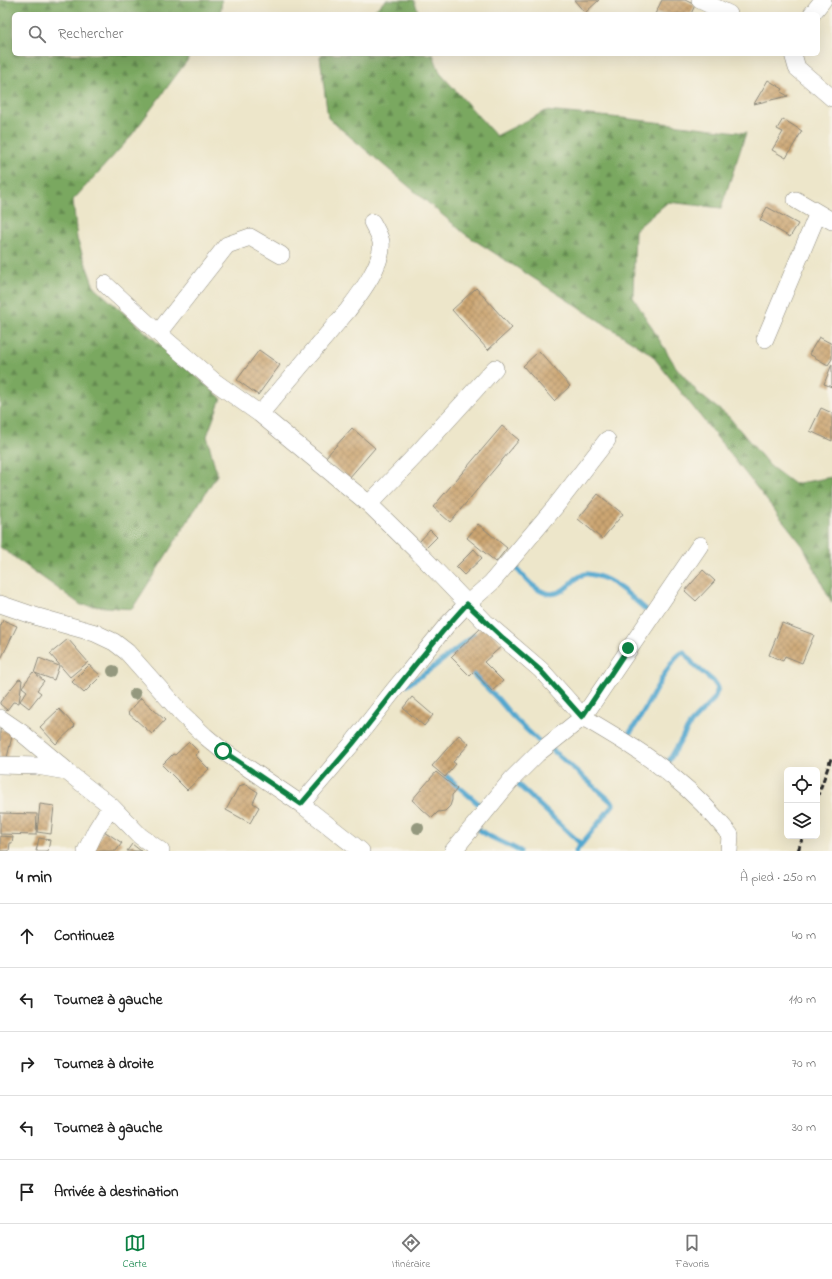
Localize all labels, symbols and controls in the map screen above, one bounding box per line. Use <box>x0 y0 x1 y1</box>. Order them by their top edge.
search box <box>12 12 820 56</box>
icon: search <box>26 23 48 45</box>
text: Rechercher <box>58 23 123 45</box>
route end <box>619 639 637 657</box>
route start <box>214 742 232 760</box>
map controls <box>784 767 820 839</box>
button: locate <box>784 767 820 803</box>
button: layers <box>784 803 820 839</box>
text: 4 min <box>16 865 52 890</box>
text: À pied · 250 m <box>740 868 816 887</box>
icon: ahead <box>16 925 38 947</box>
text: Continuez <box>54 925 114 947</box>
text: 40 m <box>792 926 816 945</box>
icon: left <box>16 989 38 1011</box>
text: Tournez à gauche <box>54 989 162 1011</box>
text: 110 m <box>789 990 816 1009</box>
icon: right <box>16 1053 38 1075</box>
text: Tournez à droite <box>54 1053 154 1075</box>
text: 70 m <box>792 1054 816 1073</box>
icon: left <box>16 1117 38 1139</box>
text: Tournez à gauche <box>54 1117 162 1139</box>
text: 30 m <box>792 1118 816 1137</box>
icon: arrive <box>16 1181 38 1203</box>
text: Arrivée à destination <box>54 1181 179 1203</box>
tab: Carte <box>123 1232 147 1272</box>
tab: Itinéraire <box>392 1232 430 1272</box>
tab: Favoris <box>675 1232 709 1272</box>

